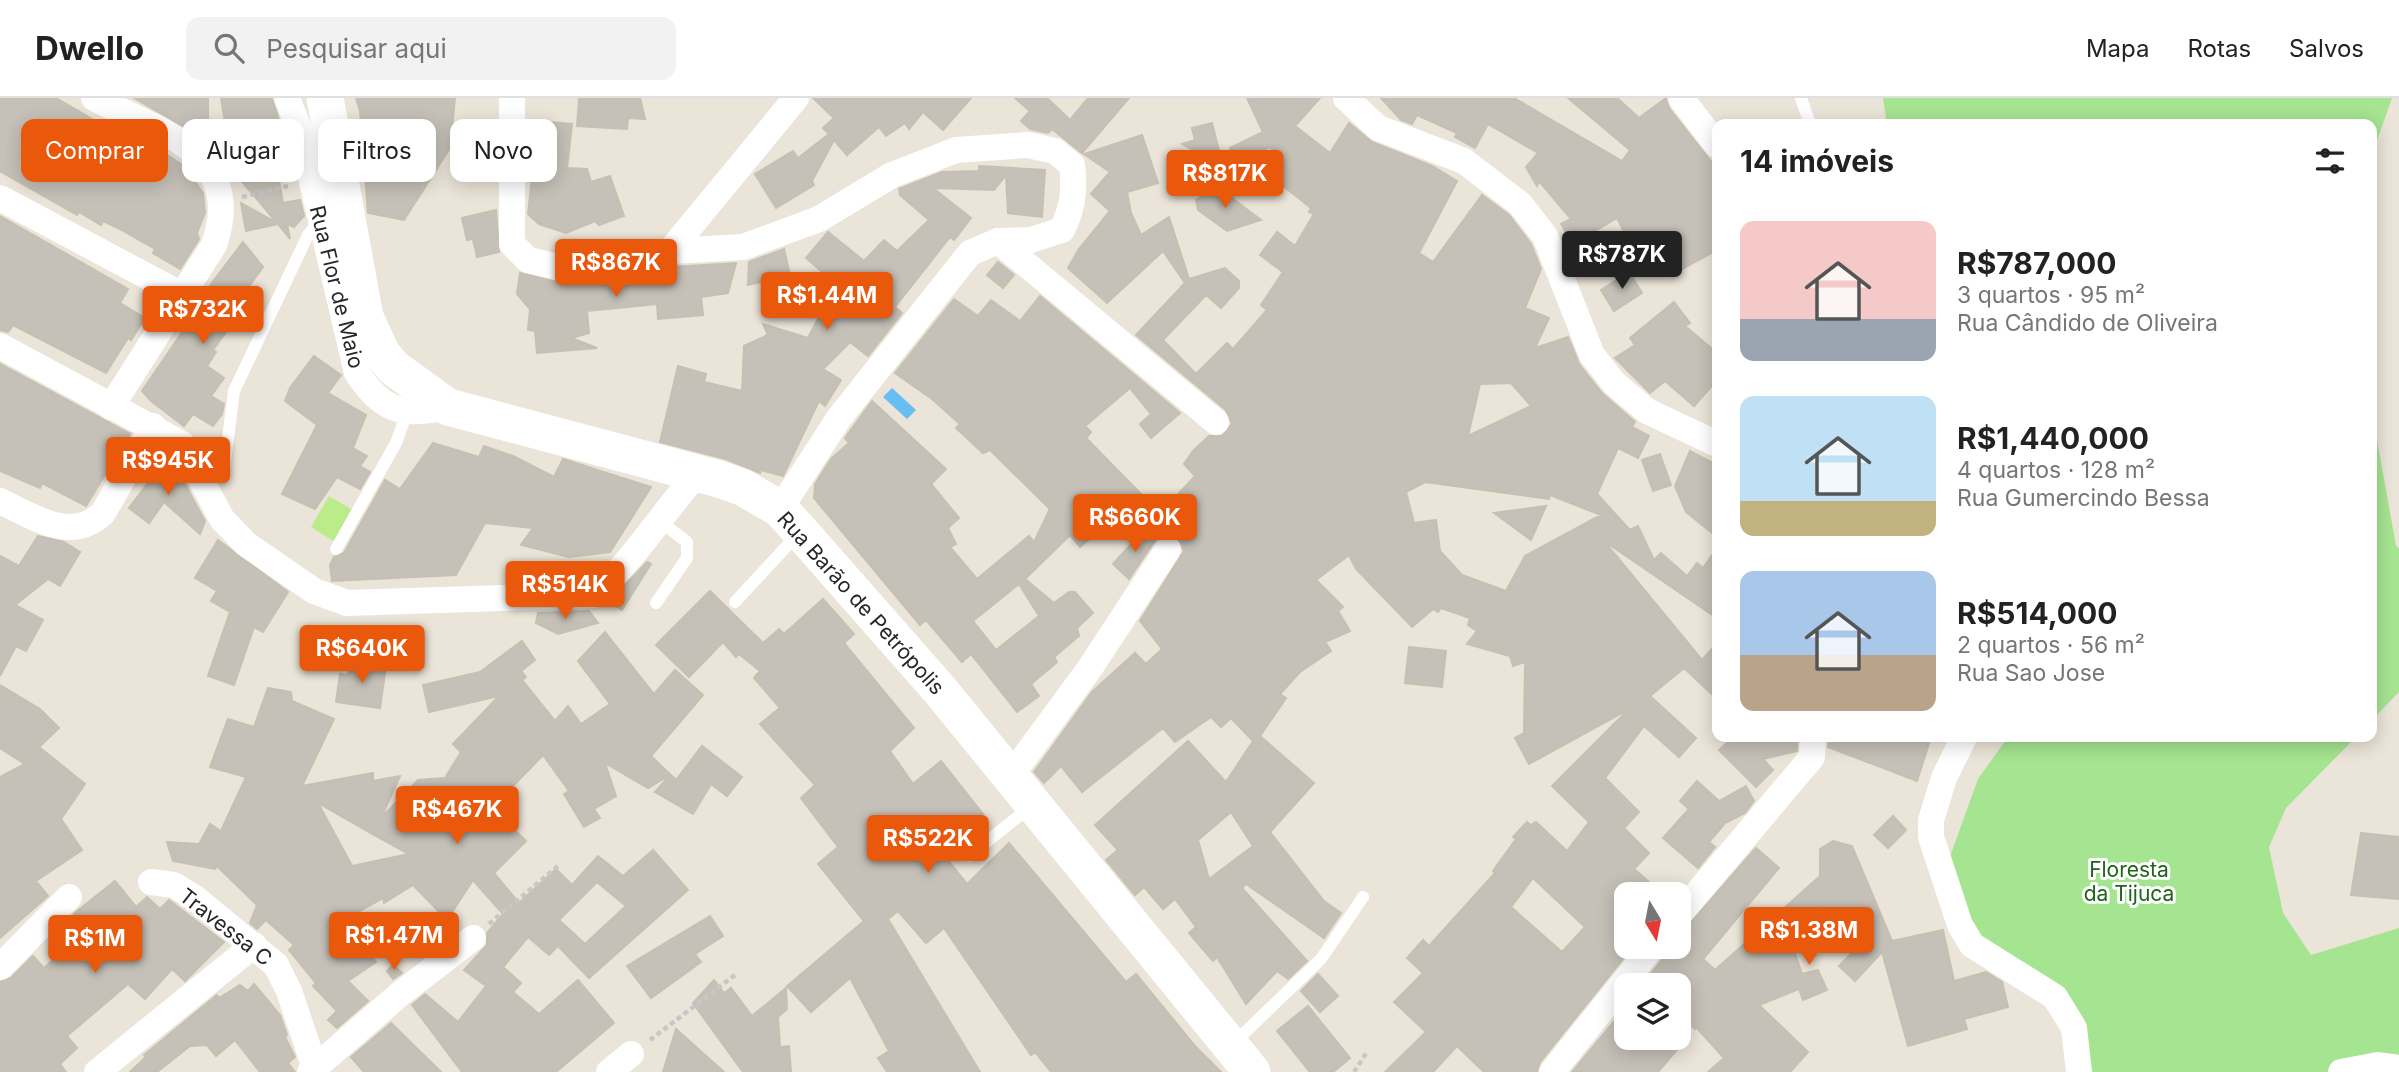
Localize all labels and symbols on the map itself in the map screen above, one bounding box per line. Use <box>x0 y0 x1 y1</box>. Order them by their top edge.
pin: R$817K <box>1168 150 1282 210</box>
street label: Rua Flor de Maio <box>305 203 369 371</box>
pin: R$787K <box>1565 232 1679 291</box>
pin: R$867K <box>559 240 673 299</box>
pin: R$1.44M <box>762 272 892 332</box>
pin: R$732K <box>146 286 260 346</box>
pin: R$945K <box>111 438 225 497</box>
pin: R$660K <box>1078 494 1192 554</box>
street label: Rua Barão de Petrópolis <box>772 506 950 700</box>
pin: R$514K <box>508 561 622 621</box>
pin: R$640K <box>305 626 419 685</box>
pin: R$467K <box>400 786 514 846</box>
pin: R$522K <box>871 816 985 875</box>
park label: Floresta da Tijuca <box>2084 857 2174 906</box>
north arrow <box>1614 882 1690 959</box>
street label: Travessa C <box>175 883 277 971</box>
pin: R$1.38M <box>1744 908 1874 967</box>
pin: R$1.47M <box>329 912 459 972</box>
pin: R$1M <box>54 916 136 975</box>

